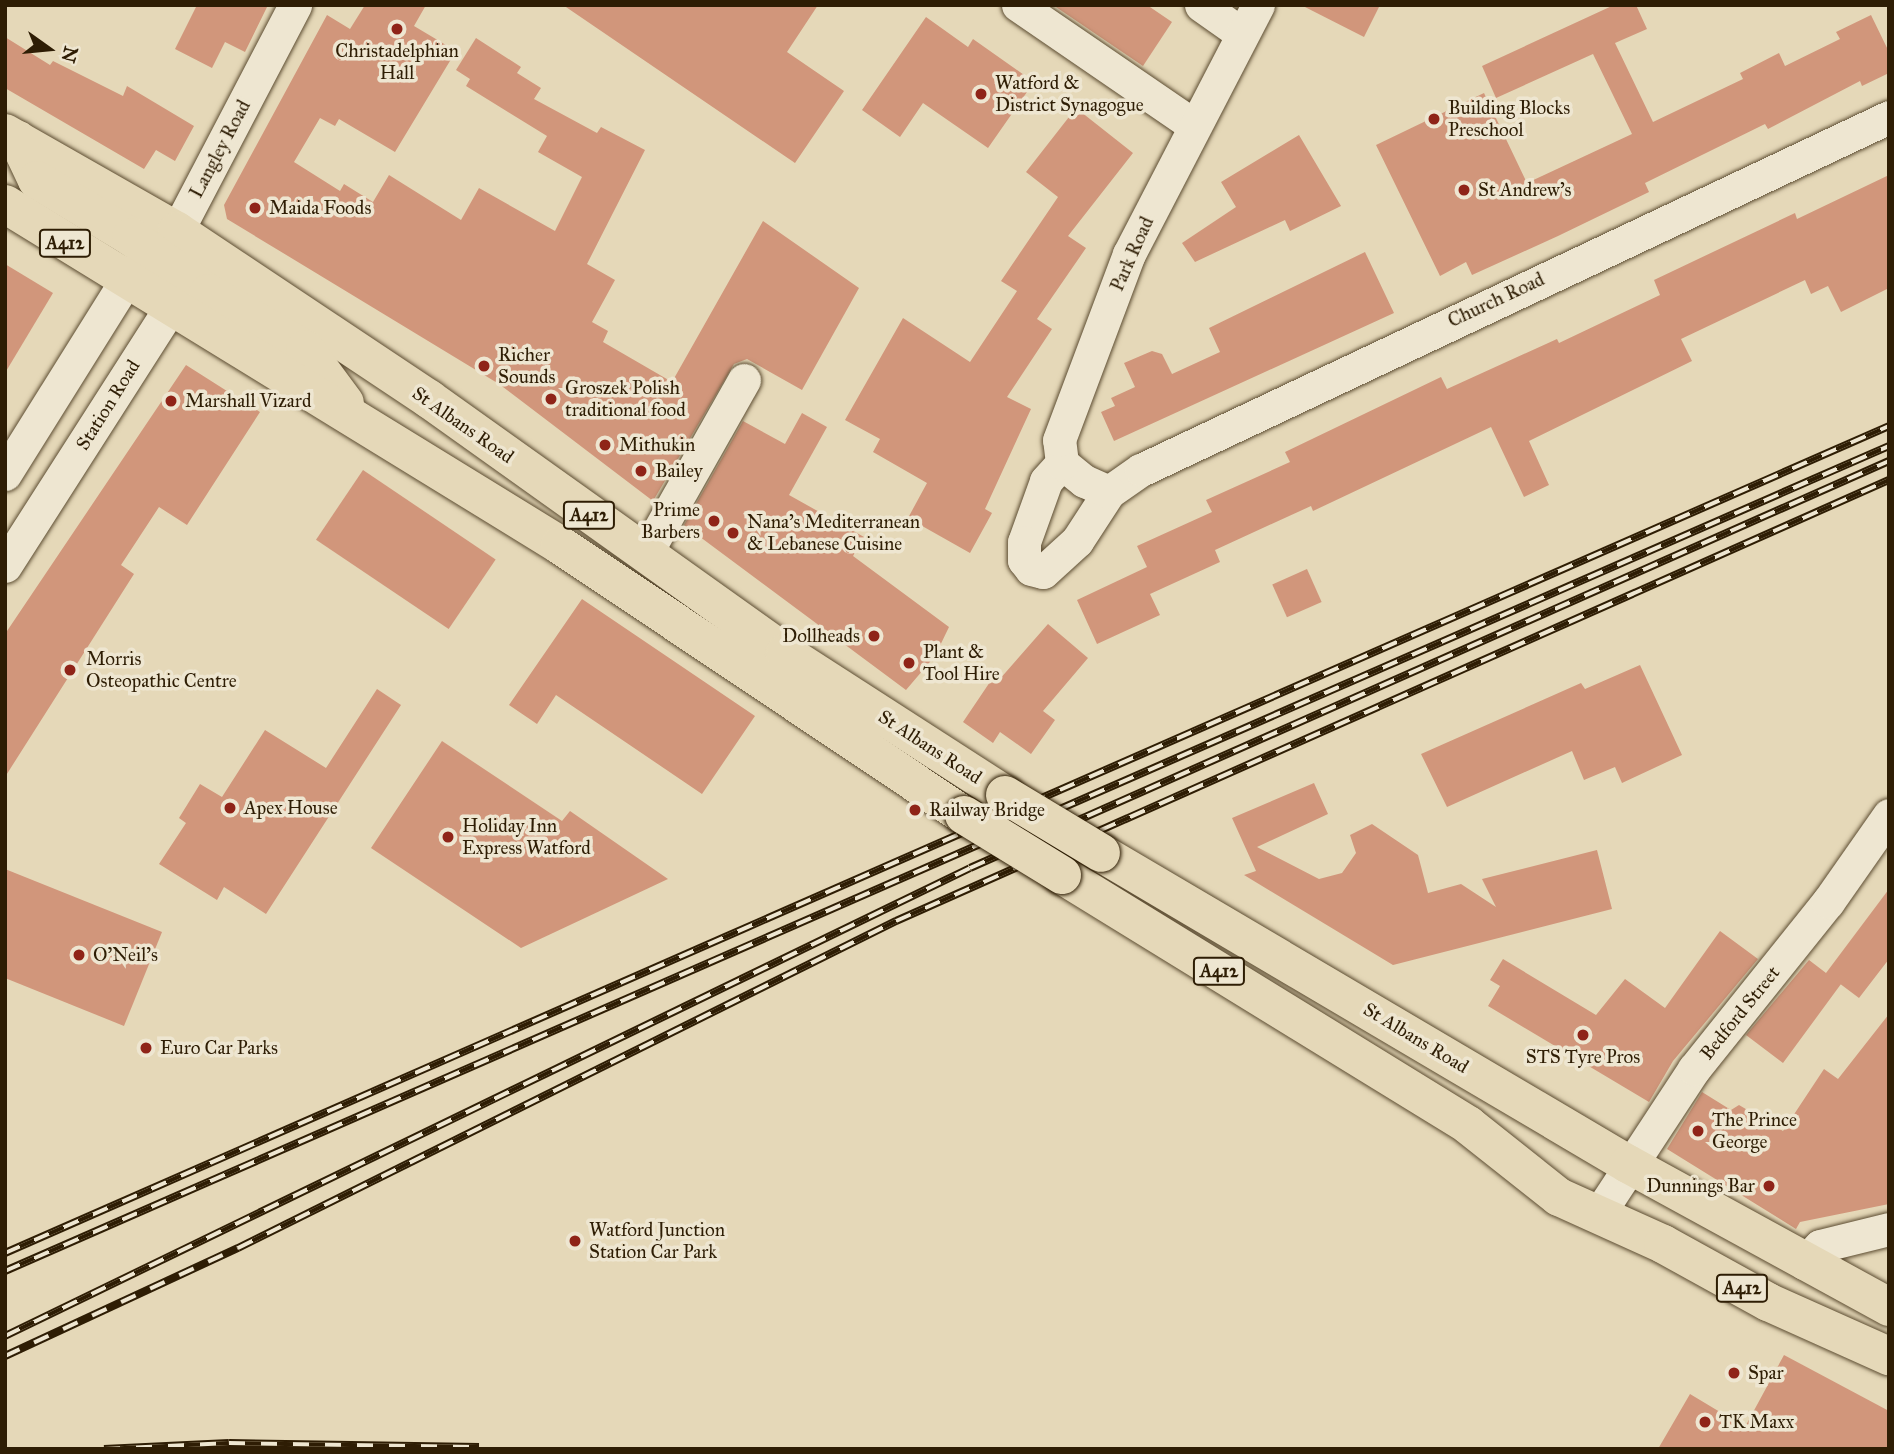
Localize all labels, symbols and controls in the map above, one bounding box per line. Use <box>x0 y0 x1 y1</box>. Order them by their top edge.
north arrow <box>14 14 84 84</box>
marker: Christadelphian Hall <box>389 21 405 37</box>
place label: Christadelphian Hall <box>335 40 459 84</box>
text: N <box>57 44 83 65</box>
place label: Watford & District Synagogue <box>995 72 1144 116</box>
marker: Watford & District Synagogue <box>973 86 989 102</box>
street label: Langley Road <box>185 96 255 202</box>
place label: Building Blocks Preschool <box>1448 97 1570 141</box>
marker: Building Blocks Preschool <box>1426 111 1442 127</box>
place label: St Andrew's <box>1478 179 1572 201</box>
marker: St Andrew's <box>1456 182 1472 198</box>
place label: Maida Foods <box>269 197 371 219</box>
marker: Maida Foods <box>247 200 263 216</box>
street label: Park Road <box>1106 213 1158 295</box>
road number: A412 <box>39 229 91 258</box>
street label: Church Road <box>1444 268 1548 332</box>
place label: Richer Sounds <box>498 344 556 388</box>
street label: Station Road <box>71 356 145 454</box>
marker: Richer Sounds <box>476 358 492 374</box>
place label: Groszek Polish traditional food <box>565 377 686 421</box>
street label: St Albans Road <box>408 382 518 468</box>
place label: Marshall Vizard <box>185 390 311 412</box>
marker: Groszek Polish traditional food <box>543 391 559 407</box>
marker: Marshall Vizard <box>163 393 179 409</box>
place label: Mithukin <box>619 434 695 456</box>
marker: Mithukin <box>597 437 613 453</box>
place label: Bailey <box>655 460 703 482</box>
marker: Bailey <box>633 463 649 479</box>
place label: Prime Barbers <box>641 499 700 543</box>
road number: A412 <box>563 500 615 530</box>
place label: Nana's Mediterranean & Lebanese Cuisine <box>747 511 920 555</box>
marker: Prime Barbers <box>706 513 722 529</box>
marker: Nana's Mediterranean & Lebanese Cuisine <box>725 525 741 541</box>
place label: Dollheads <box>782 625 860 647</box>
marker: Dollheads <box>866 628 882 644</box>
place label: Plant & Tool Hire <box>923 641 1000 685</box>
place label: Morris Osteopathic Centre <box>86 648 237 692</box>
marker: Plant & Tool Hire <box>901 655 917 671</box>
marker: Morris Osteopathic Centre <box>60 660 80 680</box>
street label: St Albans Road <box>874 705 986 789</box>
place label: Apex House <box>244 797 338 819</box>
place label: Railway Bridge <box>929 799 1045 821</box>
marker: Apex House <box>222 800 238 816</box>
marker: Railway Bridge <box>907 802 923 818</box>
place label: Holiday Inn Express Watford <box>462 815 591 859</box>
marker: Holiday Inn Express Watford <box>440 829 456 845</box>
place label: O'Neil's <box>93 944 158 966</box>
marker: O'Neil's <box>71 947 87 963</box>
road number: A412 <box>1193 956 1245 986</box>
street label: Bedford Street <box>1695 962 1785 1064</box>
street label: St Albans Road <box>1359 998 1473 1078</box>
marker: STS Tyre Pros <box>1575 1027 1591 1043</box>
place label: Euro Car Parks <box>160 1037 278 1059</box>
marker: Euro Car Parks <box>138 1040 154 1056</box>
place label: STS Tyre Pros <box>1526 1046 1640 1068</box>
place label: The Prince George <box>1712 1109 1797 1153</box>
marker: The Prince George <box>1690 1123 1706 1139</box>
place label: Dunnings Bar <box>1646 1175 1755 1197</box>
marker: Dunnings Bar <box>1761 1178 1777 1194</box>
place label: Watford Junction Station Car Park <box>589 1219 725 1263</box>
marker: Watford Junction Station Car Park <box>567 1233 583 1249</box>
road number: A412 <box>1716 1274 1768 1302</box>
place label: Spar <box>1748 1362 1784 1384</box>
marker: Spar <box>1726 1365 1742 1381</box>
place label: TK Maxx <box>1719 1411 1794 1433</box>
marker: TK Maxx <box>1697 1414 1713 1430</box>

